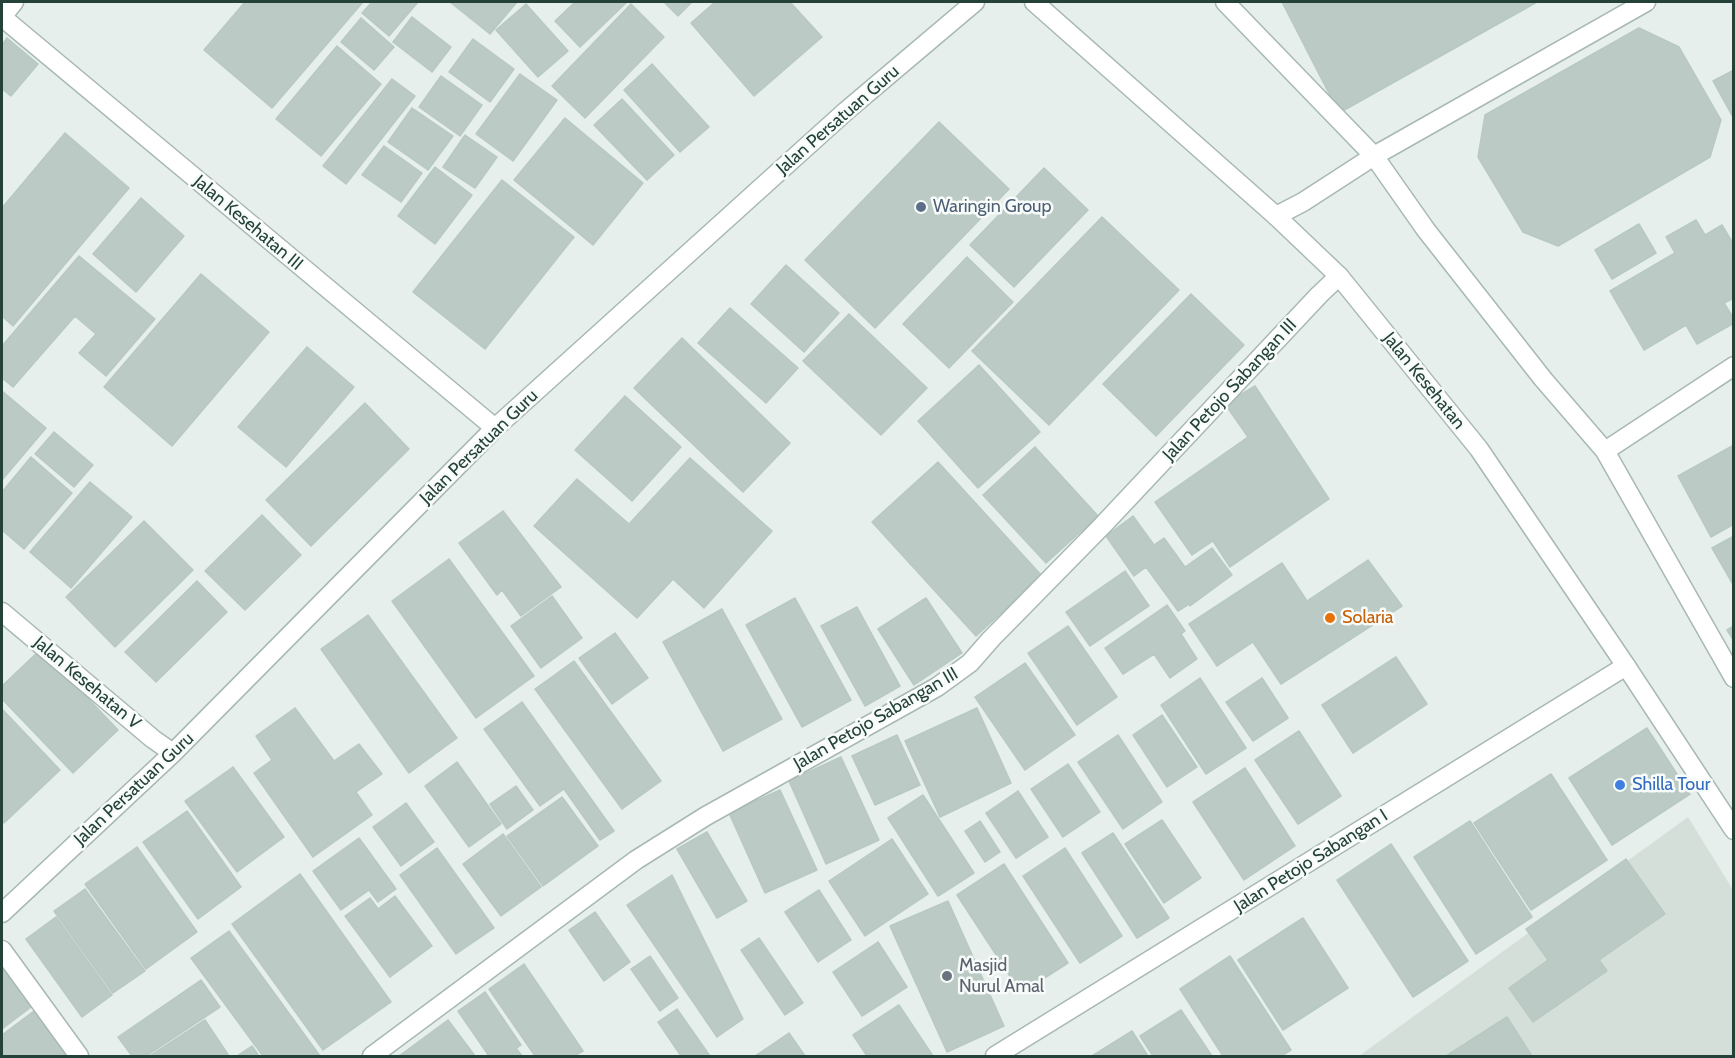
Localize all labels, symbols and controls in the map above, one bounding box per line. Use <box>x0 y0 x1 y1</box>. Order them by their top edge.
street label: Jalan Persatuan Guru <box>772 61 904 179</box>
street label: Jalan Kesehatan III <box>189 171 307 275</box>
place label: Waringin Group <box>933 196 1052 218</box>
marker: Waringin Group <box>914 200 928 214</box>
street label: Jalan Petojo Sabangan III <box>1159 315 1301 465</box>
street label: Jalan Kesehatan <box>1378 328 1470 434</box>
street label: Jalan Persatuan Guru <box>415 385 543 509</box>
place label: Solaria <box>1342 607 1393 629</box>
marker: Solaria <box>1323 611 1337 625</box>
street label: Jalan Kesehatan V <box>29 632 145 734</box>
street label: Jalan Petojo Sabangan III <box>790 663 962 775</box>
street label: Jalan Persatuan Guru <box>70 728 198 850</box>
place label: Shilla Tour <box>1632 774 1710 796</box>
marker: Shilla Tour <box>1613 778 1627 792</box>
street label: Jalan Petojo Sabangan I <box>1230 805 1392 917</box>
place label: Masjid Nurul Amal <box>959 955 1044 998</box>
marker: Masjid Nurul Amal <box>940 969 954 983</box>

